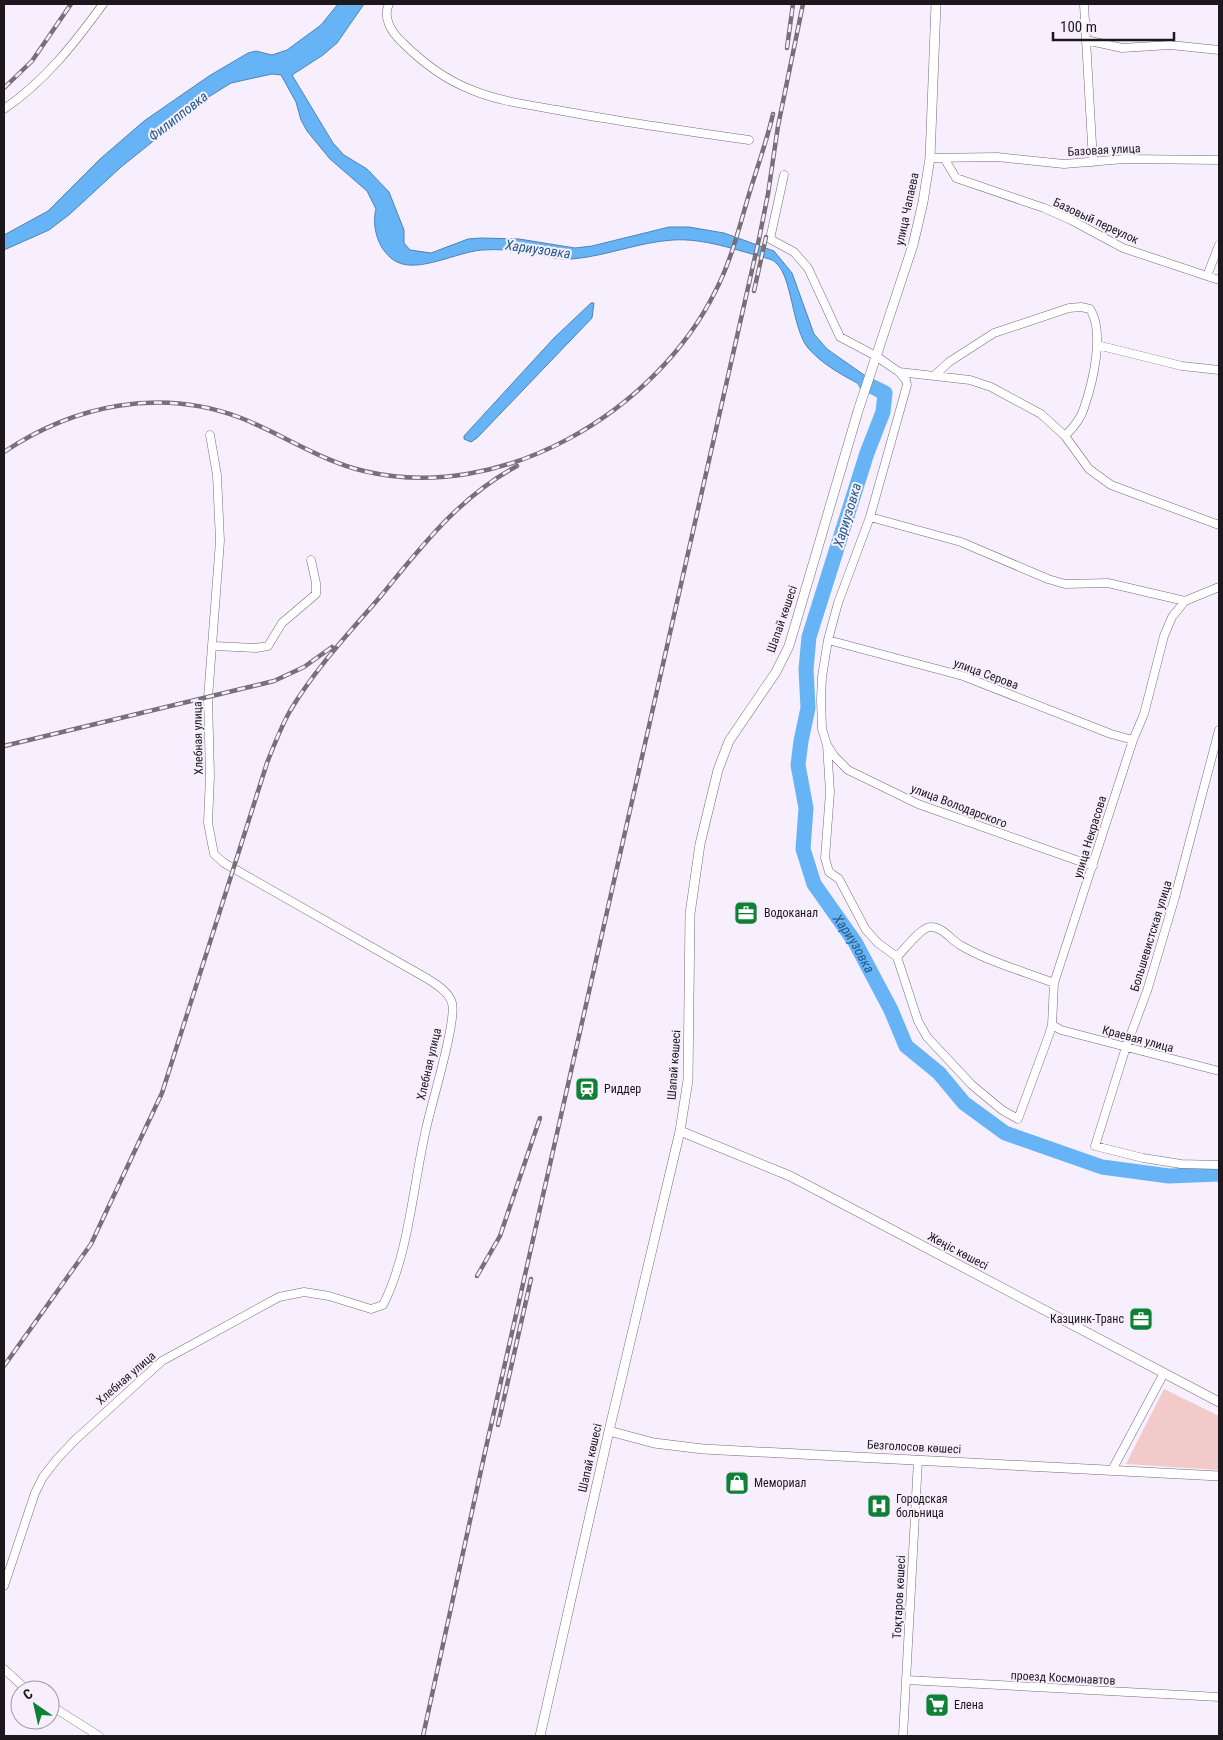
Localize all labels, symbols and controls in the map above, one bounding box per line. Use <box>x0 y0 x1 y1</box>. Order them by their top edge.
scale bar <box>1053 10 1174 42</box>
text: 100 m <box>1060 18 1097 36</box>
water label: Филипповка <box>145 88 211 144</box>
street label: Базовая улица <box>1067 141 1141 159</box>
street label: улица Чапаева <box>892 171 922 247</box>
street label: Базовый переулок <box>1051 195 1141 247</box>
water label: Хариузовка <box>503 236 572 262</box>
water label: Хариузовка <box>829 481 864 550</box>
street label: Шапай көшесі <box>764 584 800 654</box>
street label: улица Серова <box>952 656 1021 692</box>
street label: Хлебная улица <box>190 701 206 775</box>
street label: улица Володарского <box>909 781 1009 831</box>
street label: улица Некрасова <box>1071 794 1109 880</box>
street label: Большевистская улица <box>1127 879 1175 993</box>
office icon: Водоканал <box>733 900 759 926</box>
place label: Водоканал <box>764 906 818 920</box>
water label: Хариузовка <box>829 910 878 976</box>
street label: Краевая улица <box>1101 1023 1175 1055</box>
street label: Хлебная улица <box>414 1026 444 1101</box>
street label: Шапай көшесі <box>665 1029 683 1101</box>
station icon: Риддер <box>574 1076 600 1102</box>
place label: Риддер <box>604 1082 641 1096</box>
street label: Жеңіс көшесі <box>925 1229 991 1273</box>
office icon: Казцинк-Транс <box>1128 1306 1154 1332</box>
place label: Казцинк-Транс <box>1050 1312 1124 1326</box>
street label: Хлебная улица <box>94 1348 159 1407</box>
street label: Шапай көшесі <box>575 1422 605 1494</box>
street label: Безголосов көшесі <box>867 1438 961 1456</box>
shop icon: Мемориал <box>724 1470 750 1496</box>
place label: Мемориал <box>754 1476 806 1490</box>
place label: Городская больница <box>896 1492 948 1520</box>
hospital icon: Городская больница <box>866 1493 892 1519</box>
street label: Тоқтаров көшесі <box>890 1555 908 1639</box>
street label: проезд Космонавтов <box>1010 1668 1116 1688</box>
north arrow <box>10 1680 60 1730</box>
text: С <box>20 1685 36 1703</box>
supermarket icon: Елена <box>924 1692 950 1718</box>
place label: Елена <box>954 1698 984 1712</box>

